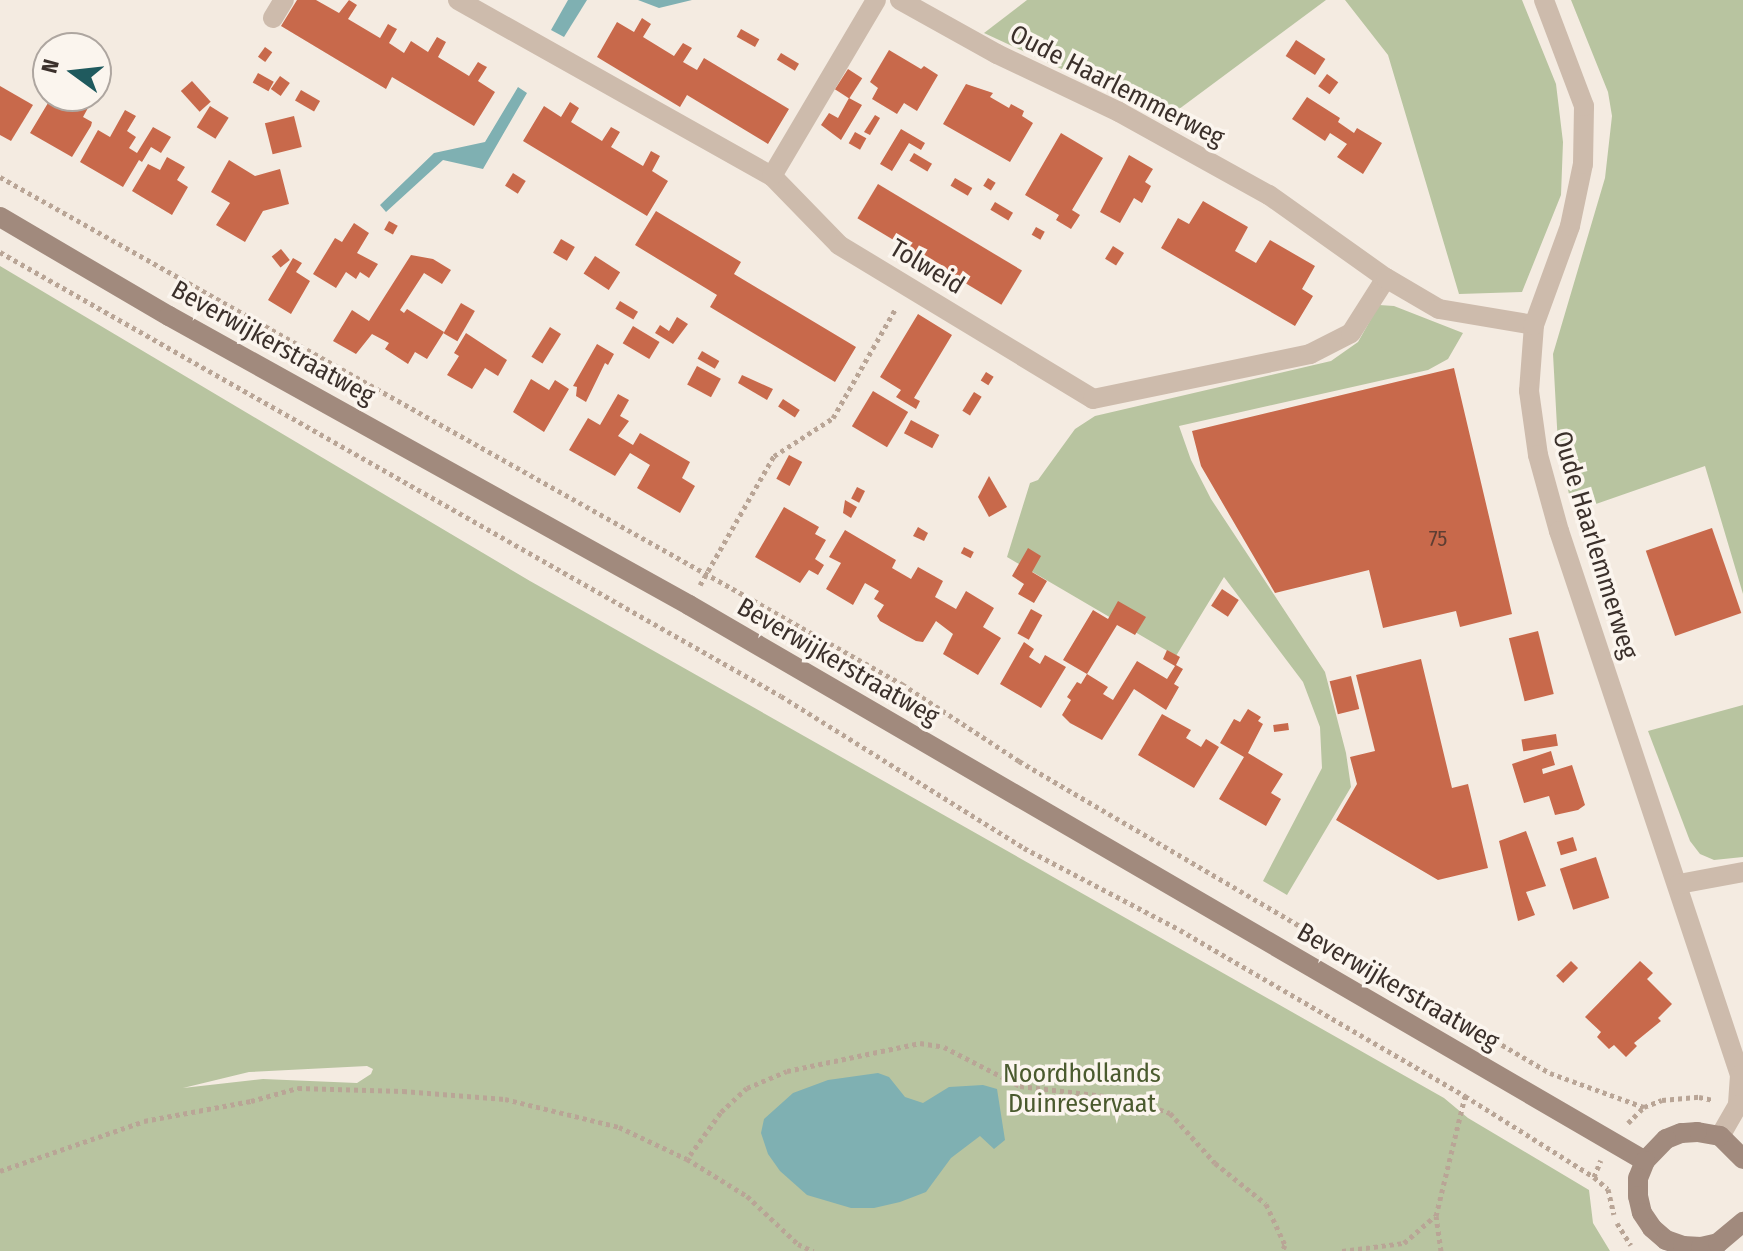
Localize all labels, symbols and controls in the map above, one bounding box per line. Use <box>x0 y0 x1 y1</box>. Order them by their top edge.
street label: Oude Haarlemmerweg <box>1005 18 1229 154</box>
north arrow <box>32 32 112 112</box>
text: N <box>36 56 65 76</box>
street label: Tolweid <box>884 233 970 301</box>
street label: Beverwijkerstraatweg <box>166 274 380 412</box>
street label: Oude Haarlemmerweg <box>1545 427 1645 663</box>
house number: 75 <box>1429 526 1447 552</box>
street label: Beverwijkerstraatweg <box>732 592 944 732</box>
street label: Beverwijkerstraatweg <box>1292 917 1504 1057</box>
park label: Noordhollands Duinreservaat <box>1003 1058 1161 1120</box>

